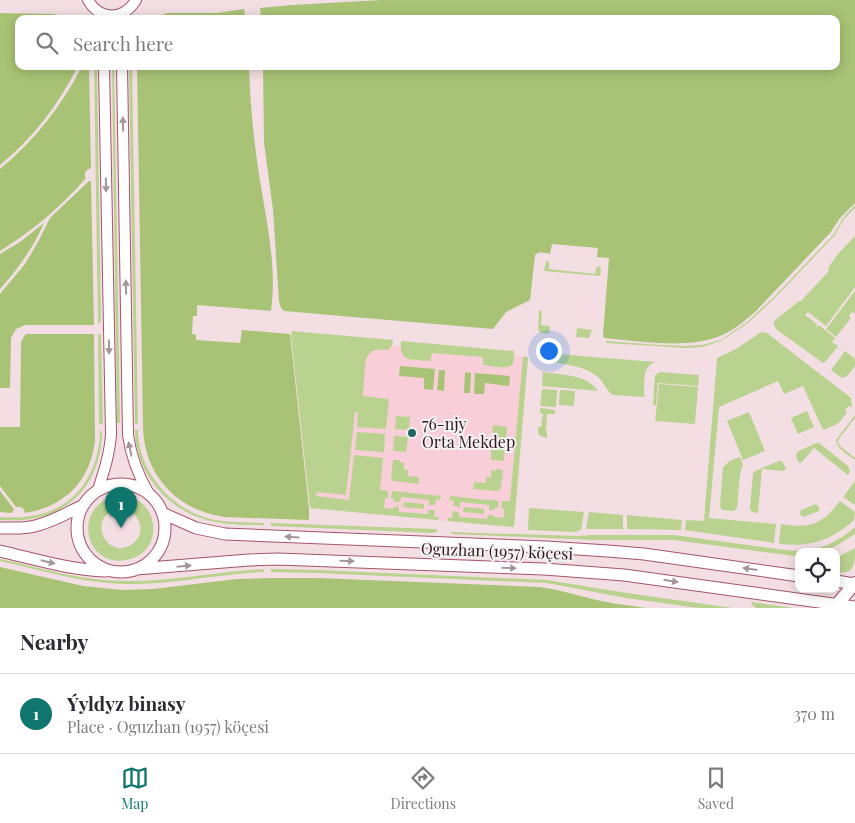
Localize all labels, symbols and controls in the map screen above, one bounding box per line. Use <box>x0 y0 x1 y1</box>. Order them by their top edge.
search box <box>15 15 840 70</box>
icon: search <box>33 29 61 57</box>
text: Search here <box>73 30 173 56</box>
one-way arrow <box>119 116 127 132</box>
one-way arrow <box>102 177 110 193</box>
one-way arrow <box>122 279 130 295</box>
your location <box>536 338 562 364</box>
one-way arrow <box>106 340 114 356</box>
place label: 76-njy Orta Mekdep <box>422 413 515 452</box>
marker: 76-njy Orta Mekdep <box>406 427 418 439</box>
one-way arrow <box>126 441 134 457</box>
pin: 1 <box>105 487 137 528</box>
one-way arrow <box>284 532 300 540</box>
street label: Oguzhan (1957) köçesi <box>421 537 574 564</box>
map controls <box>795 548 840 593</box>
button: locate <box>795 548 840 593</box>
one-way arrow <box>40 558 55 566</box>
one-way arrow <box>339 558 355 566</box>
one-way arrow <box>177 562 193 570</box>
one-way arrow <box>501 564 517 572</box>
one-way arrow <box>742 565 758 573</box>
one-way arrow <box>663 577 679 585</box>
text: Nearby <box>20 627 89 655</box>
text: Ýyldyz binasy <box>67 690 186 716</box>
text: 1 <box>33 703 39 724</box>
text: 370 m <box>793 703 835 724</box>
text: Place · Oguzhan (1957) köçesi <box>67 716 269 737</box>
tab: Map <box>121 764 149 813</box>
tab: Directions <box>391 764 456 813</box>
tab: Saved <box>698 764 734 813</box>

